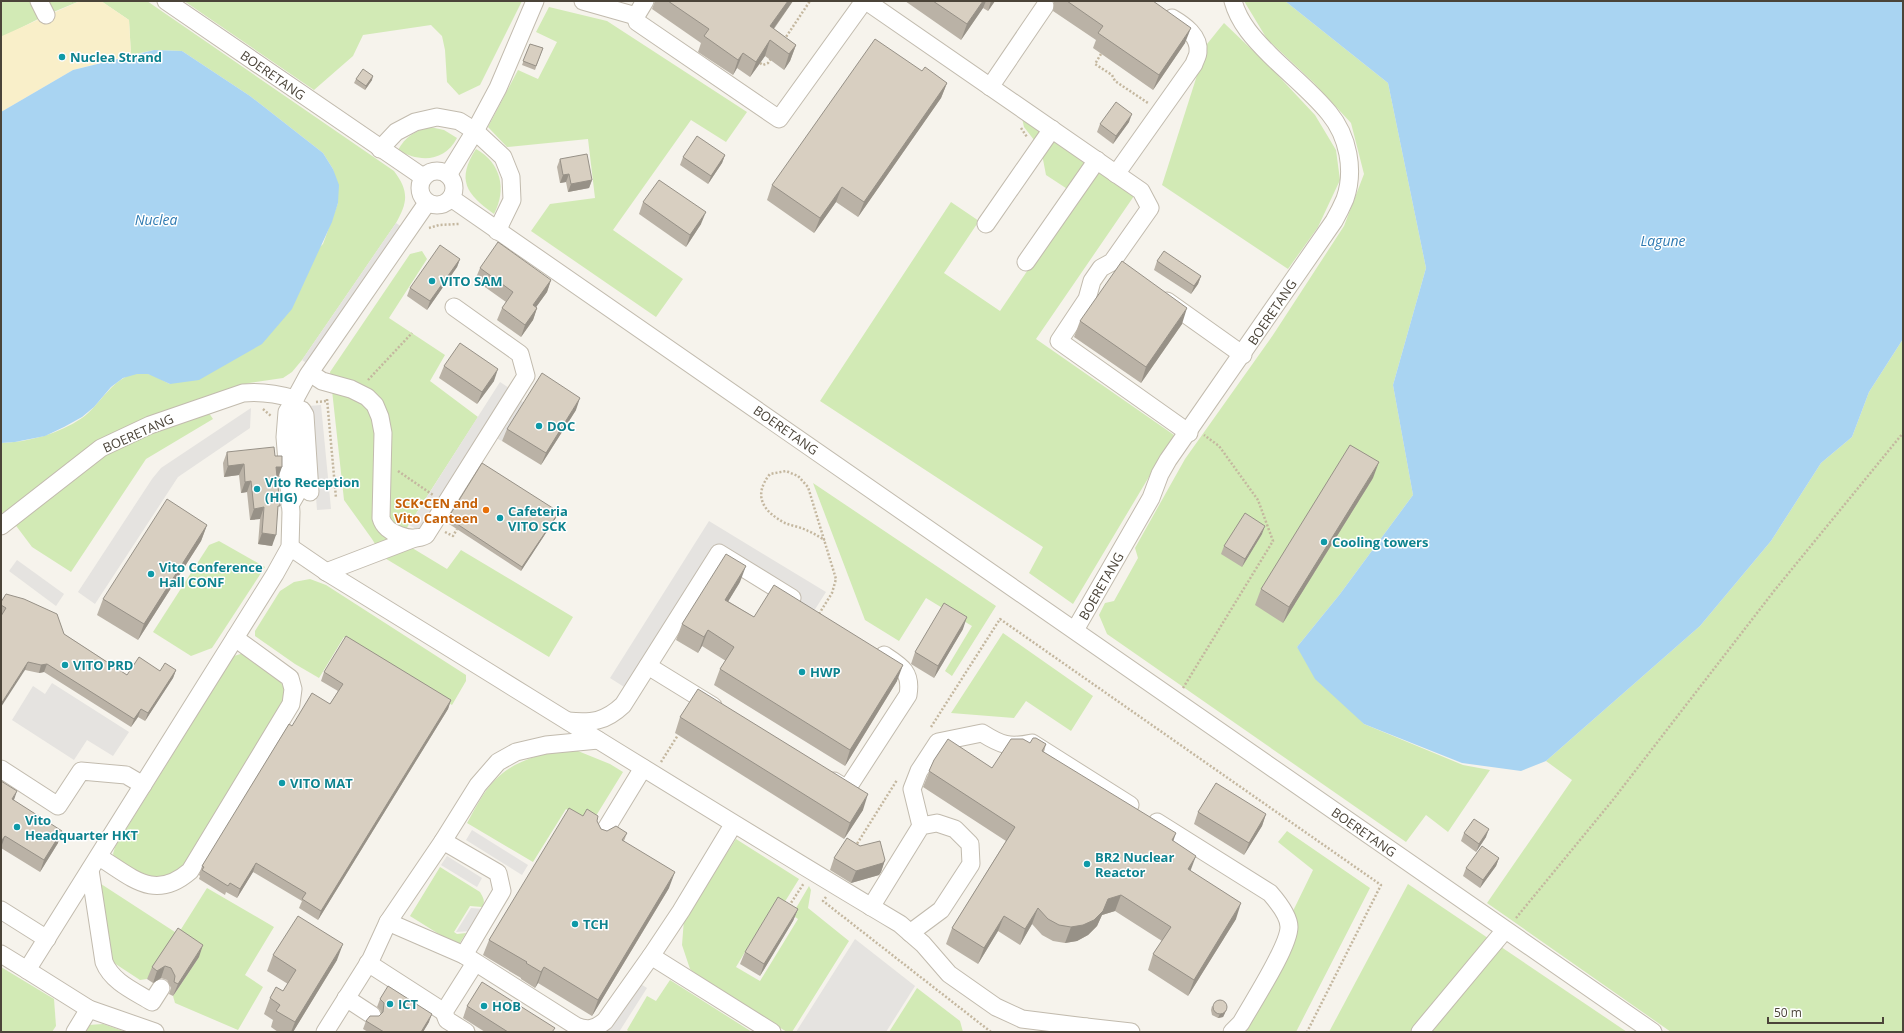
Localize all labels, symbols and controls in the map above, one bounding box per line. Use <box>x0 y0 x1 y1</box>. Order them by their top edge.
street label: BOERETANG <box>237 46 309 104</box>
place label: Nuclea Strand <box>70 48 162 66</box>
marker: Nuclea Strand <box>57 52 67 62</box>
water label: Nuclea <box>135 210 177 229</box>
water label: Lagune <box>1640 231 1686 250</box>
place label: VITO SAM <box>440 272 502 290</box>
marker: VITO SAM <box>427 276 437 286</box>
street label: BOERETANG <box>1243 276 1301 348</box>
street label: BOERETANG <box>750 401 822 459</box>
street label: BOERETANG <box>100 409 176 457</box>
place label: DOC <box>547 417 575 435</box>
marker: DOC <box>534 421 544 431</box>
place label: Vito Reception (HIG) <box>265 473 360 506</box>
marker: Vito Reception (HIG) <box>252 484 262 494</box>
place label: SCK•CEN and Vito Canteen <box>394 494 478 527</box>
place label: Cafeteria VITO SCK <box>508 502 568 535</box>
marker: SCK•CEN and Vito Canteen <box>481 505 491 515</box>
marker: Cafeteria VITO SCK <box>495 513 505 523</box>
place label: Cooling towers <box>1332 533 1428 551</box>
marker: Cooling towers <box>1319 537 1329 547</box>
street label: BOERETANG <box>1074 549 1128 623</box>
place label: Vito Conference Hall CONF <box>159 558 263 591</box>
marker: Vito Conference Hall CONF <box>146 569 156 579</box>
place label: VITO PRD <box>73 656 133 674</box>
marker: VITO PRD <box>60 660 70 670</box>
place label: HWP <box>810 663 841 681</box>
marker: HWP <box>797 667 807 677</box>
place label: VITO MAT <box>290 774 353 792</box>
marker: VITO MAT <box>277 778 287 788</box>
street label: BOERETANG <box>1328 803 1400 861</box>
place label: Vito Headquarter HKT <box>25 811 138 844</box>
marker: Vito Headquarter HKT <box>12 822 22 832</box>
place label: BR2 Nuclear Reactor <box>1095 848 1174 881</box>
marker: BR2 Nuclear Reactor <box>1082 859 1092 869</box>
place label: TCH <box>583 915 609 933</box>
marker: TCH <box>570 919 580 929</box>
place label: ICT <box>398 995 419 1013</box>
place label: HOB <box>492 997 521 1015</box>
marker: ICT <box>385 999 395 1009</box>
scale bar <box>1768 999 1883 1025</box>
marker: HOB <box>479 1001 489 1011</box>
text: 50 m <box>1774 1004 1802 1021</box>

